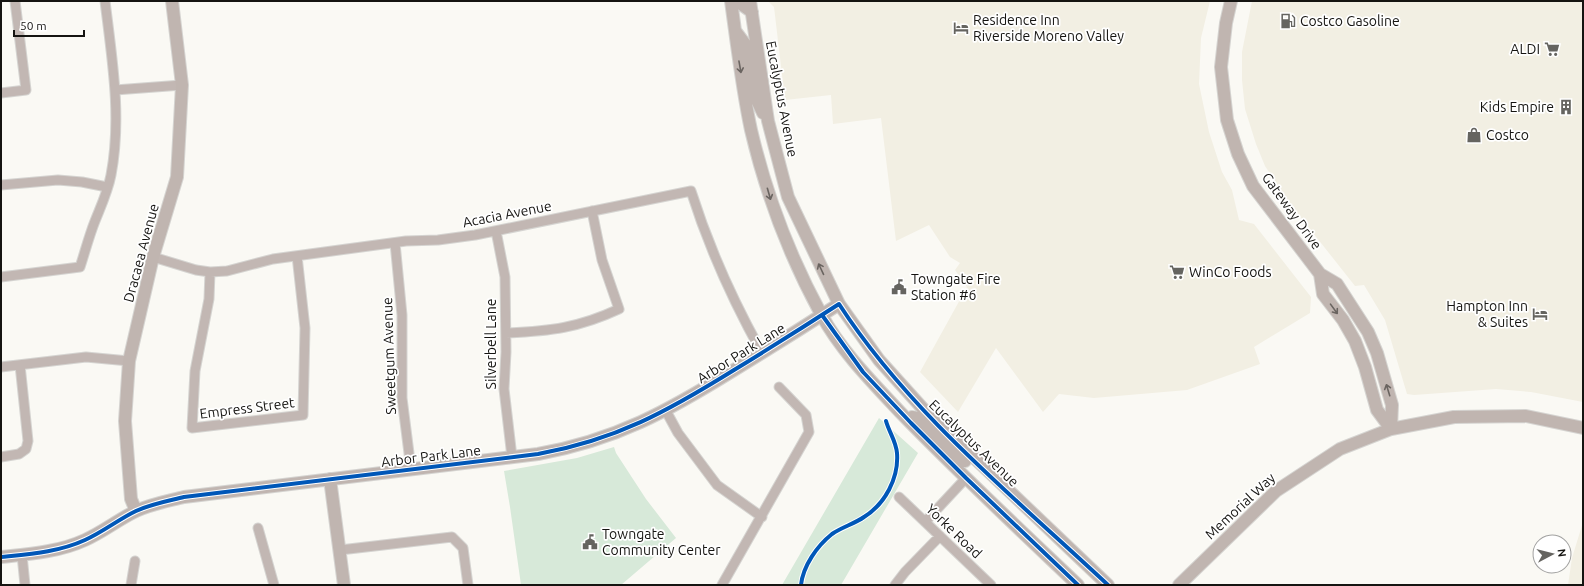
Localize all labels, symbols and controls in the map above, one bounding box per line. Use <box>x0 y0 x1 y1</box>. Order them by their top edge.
scale bar <box>14 12 84 38</box>
place label: Residence Inn Riverside Moreno Valley <box>973 12 1124 44</box>
fuel station icon: Costco Gasoline <box>1279 12 1297 30</box>
place label: Costco Gasoline <box>1300 13 1400 29</box>
text: 50 m <box>20 19 47 32</box>
hotel icon: Residence Inn Riverside Moreno Valley <box>952 19 970 37</box>
street label: Eucalyptus Avenue <box>763 40 801 158</box>
supermarket icon: ALDI <box>1543 40 1561 58</box>
place label: ALDI <box>1510 41 1540 57</box>
one-way arrow <box>736 61 744 74</box>
building icon: Kids Empire <box>1557 98 1575 116</box>
place label: Kids Empire <box>1480 99 1554 115</box>
shop icon: Costco <box>1465 126 1483 144</box>
place label: Costco <box>1486 127 1529 143</box>
street label: Gateway Drive <box>1259 170 1325 252</box>
one-way arrow <box>766 187 773 200</box>
street label: Acacia Avenue <box>461 198 553 230</box>
street label: Dracaea Avenue <box>120 202 162 304</box>
supermarket icon: WinCo Foods <box>1168 263 1186 281</box>
one-way arrow <box>817 264 825 276</box>
place label: WinCo Foods <box>1189 264 1272 280</box>
place label: Towngate Fire Station #6 <box>911 271 1001 303</box>
public building icon: Towngate Fire Station #6 <box>890 278 908 296</box>
street label: Sweetgum Avenue <box>379 297 399 415</box>
place label: Hampton Inn & Suites <box>1446 298 1528 330</box>
street label: Silverbell Lane <box>483 299 499 389</box>
one-way arrow <box>1330 303 1339 314</box>
hotel icon: Hampton Inn & Suites <box>1531 305 1549 323</box>
street label: Arbor Park Lane <box>694 320 788 386</box>
one-way arrow <box>1384 384 1391 397</box>
street label: Empress Street <box>199 394 296 422</box>
street label: Eucalyptus Avenue <box>926 396 1022 490</box>
street label: Arbor Park Lane <box>380 442 482 470</box>
street label: Memorial Way <box>1202 469 1278 542</box>
street label: Yorke Road <box>923 501 985 561</box>
place label: Towngate Community Center <box>602 526 721 558</box>
public building icon: Towngate Community Center <box>581 533 599 551</box>
north arrow <box>1532 534 1572 574</box>
text: N <box>1555 548 1568 558</box>

